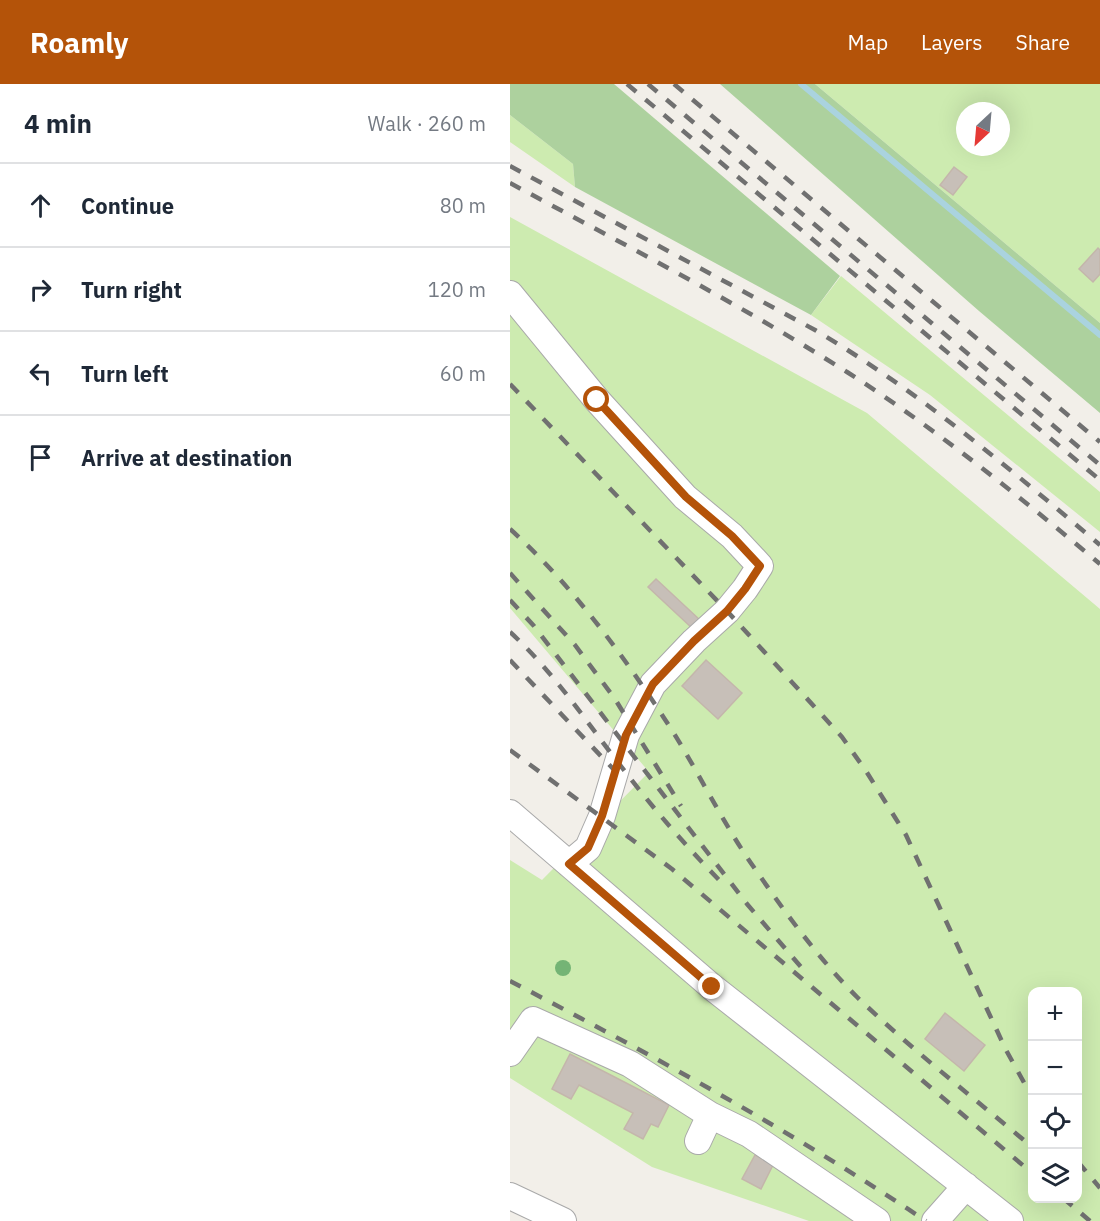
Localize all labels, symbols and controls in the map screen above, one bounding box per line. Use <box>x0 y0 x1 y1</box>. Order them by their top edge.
text: Roamly <box>30 24 128 61</box>
text: Map <box>848 28 888 56</box>
text: Layers <box>921 28 983 56</box>
text: Share <box>1016 28 1070 56</box>
north arrow <box>956 102 1010 156</box>
text: 4 min <box>24 106 92 140</box>
text: Walk · 260 m <box>368 110 486 137</box>
icon: ahead <box>24 189 57 222</box>
text: Continue <box>81 191 174 220</box>
text: 80 m <box>440 192 486 219</box>
icon: right <box>24 273 57 306</box>
text: Turn right <box>81 275 182 304</box>
text: 120 m <box>428 276 486 303</box>
icon: left <box>24 357 57 390</box>
text: Turn left <box>81 359 169 388</box>
text: 60 m <box>440 360 486 387</box>
route start <box>583 386 609 412</box>
icon: arrive <box>24 441 57 474</box>
text: Arrive at destination <box>81 443 292 472</box>
route end <box>698 973 724 999</box>
map controls <box>1028 987 1082 1203</box>
button: + <box>1028 987 1082 1041</box>
button: − <box>1028 1041 1082 1095</box>
button: locate <box>1028 1095 1082 1149</box>
button: layers <box>1028 1149 1082 1203</box>

